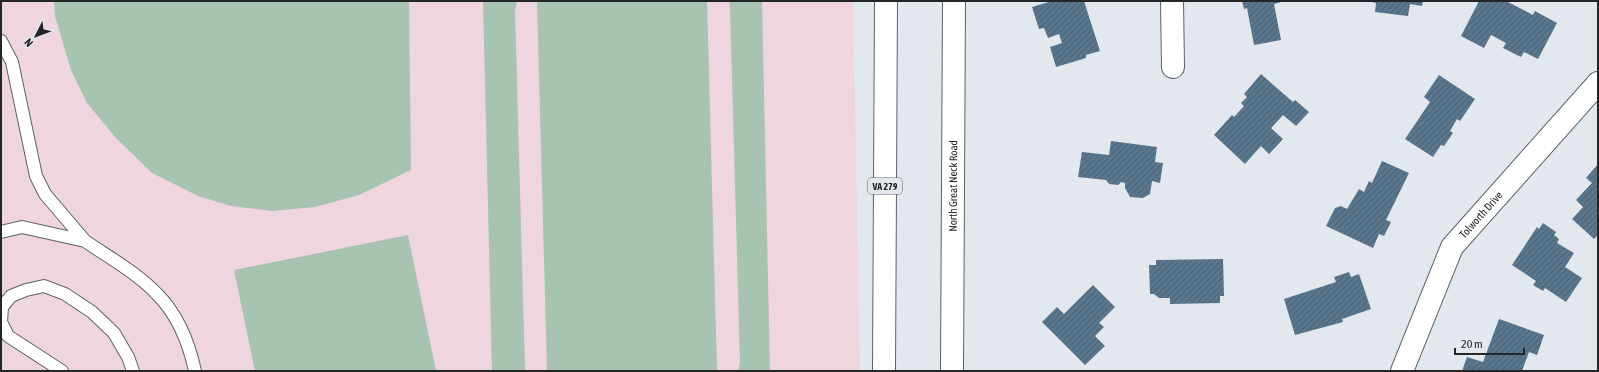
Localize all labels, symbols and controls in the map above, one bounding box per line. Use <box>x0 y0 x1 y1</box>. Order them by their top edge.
north arrow <box>16 16 56 56</box>
text: N <box>22 36 35 49</box>
street label: North Great Neck Road <box>947 140 959 232</box>
road number: VA 279 <box>868 178 902 194</box>
street label: Tolworth Drive <box>1457 189 1505 240</box>
scale bar <box>1455 330 1524 356</box>
text: 20 m <box>1461 337 1483 351</box>

